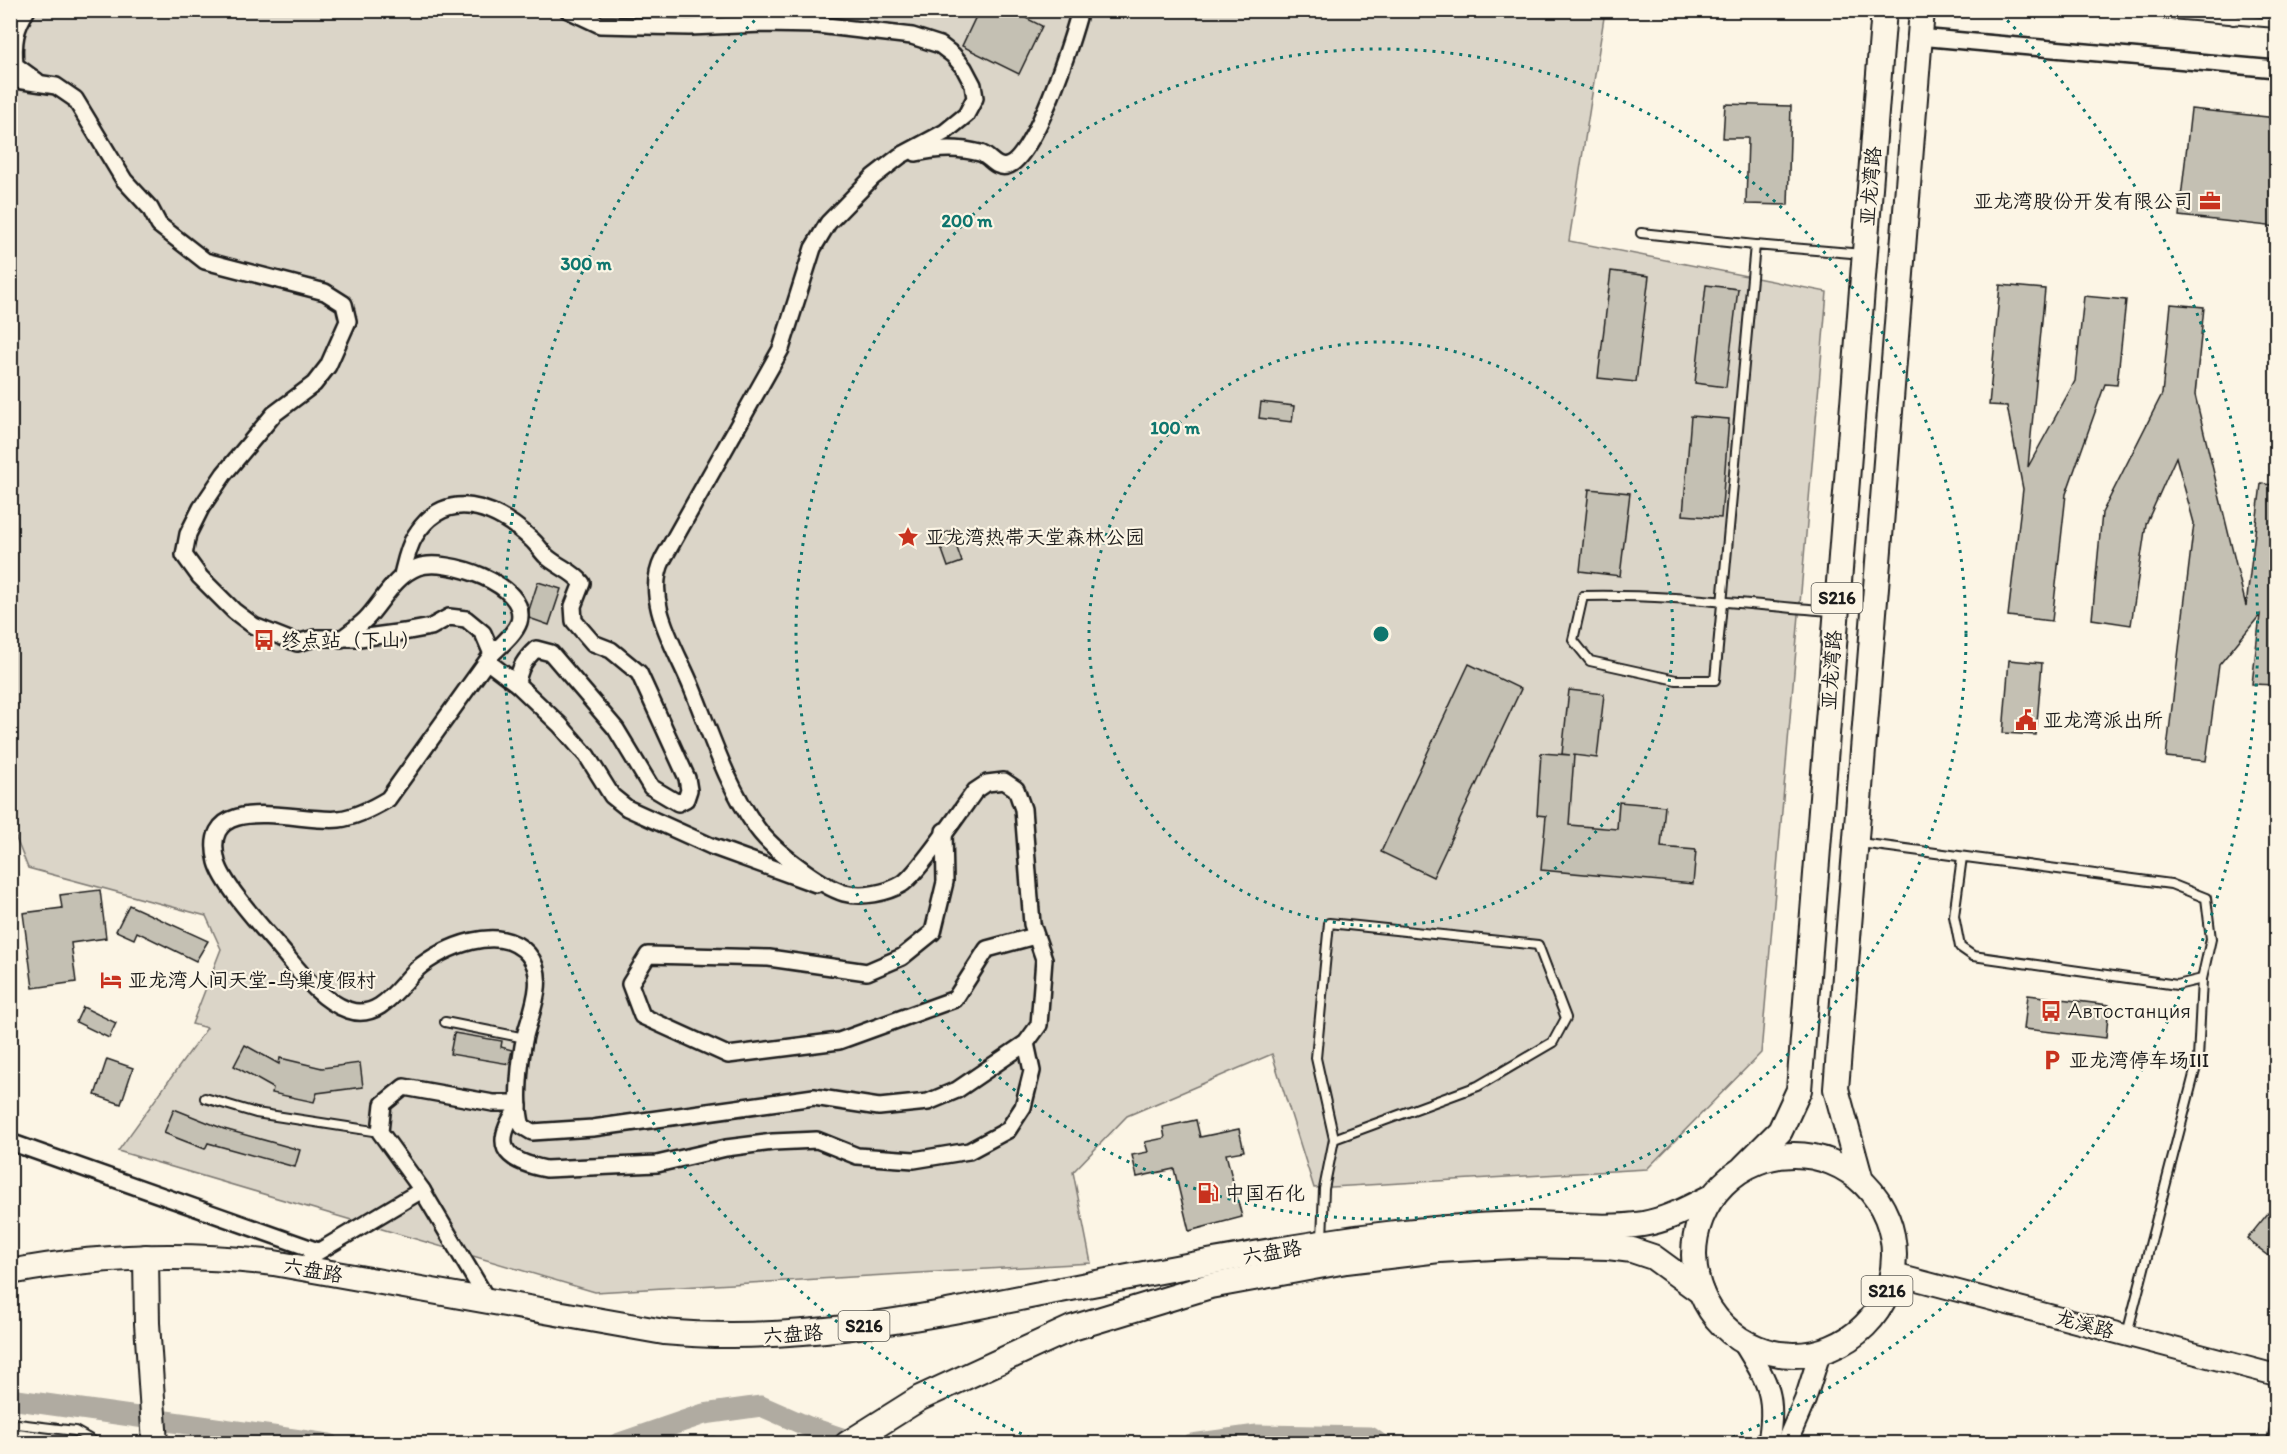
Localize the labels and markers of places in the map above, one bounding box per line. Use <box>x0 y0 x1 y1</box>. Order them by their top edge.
place label: 亚龙湾股份开发有限公司 <box>1973 189 2193 213</box>
office icon: 亚龙湾股份开发有限公司 <box>2198 189 2222 213</box>
place icon: 亚龙湾热带天堂森林公园 <box>896 525 920 549</box>
place label: 亚龙湾热带天堂森林公园 <box>925 525 1145 549</box>
centre of rings <box>1371 624 1391 644</box>
bus stop icon: 终点站（下山） <box>252 628 276 652</box>
place label: 终点站（下山） <box>281 628 421 652</box>
public building icon: 亚龙湾派出所 <box>2014 708 2038 732</box>
place label: 亚龙湾派出所 <box>2043 708 2163 732</box>
hotel icon: 亚龙湾人间天堂-鸟巢度假村 <box>99 968 123 992</box>
place label: 亚龙湾人间天堂-鸟巢度假村 <box>128 968 376 992</box>
bus stop icon: Автостанция <box>2039 999 2063 1023</box>
place label: Автостанция <box>2067 999 2191 1023</box>
parking icon: 亚龙湾停车场III <box>2040 1048 2064 1072</box>
place label: 亚龙湾停车场III <box>2069 1048 2209 1072</box>
fuel station icon: 中国石化 <box>1196 1181 1220 1205</box>
place label: 中国石化 <box>1225 1181 1305 1205</box>

